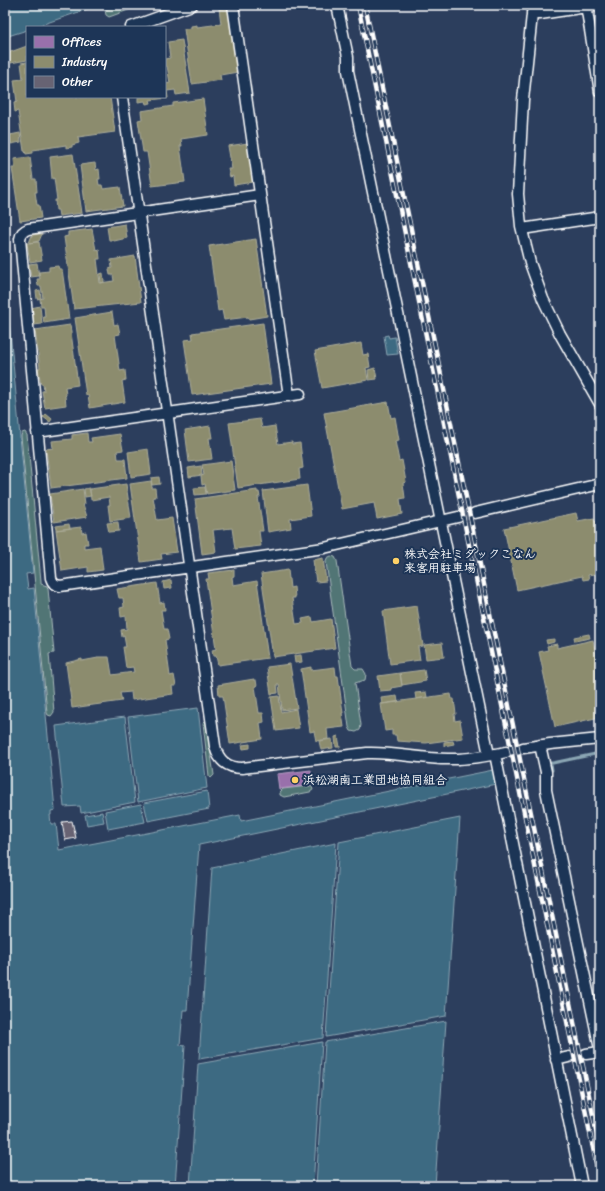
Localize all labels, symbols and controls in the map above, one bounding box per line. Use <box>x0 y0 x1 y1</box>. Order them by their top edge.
legend <box>26 26 166 98</box>
text: Offices <box>62 31 102 53</box>
text: Industry <box>61 51 108 73</box>
text: Other <box>62 71 93 93</box>
place label: 株式会社ミダックこなん 来客用駐車場 <box>404 543 536 579</box>
marker: 株式会社ミダックこなん 来客用駐車場 <box>391 556 401 566</box>
place label: 浜松湖南工業団地協同組合 <box>303 769 447 791</box>
marker: 浜松湖南工業団地協同組合 <box>290 775 300 785</box>

